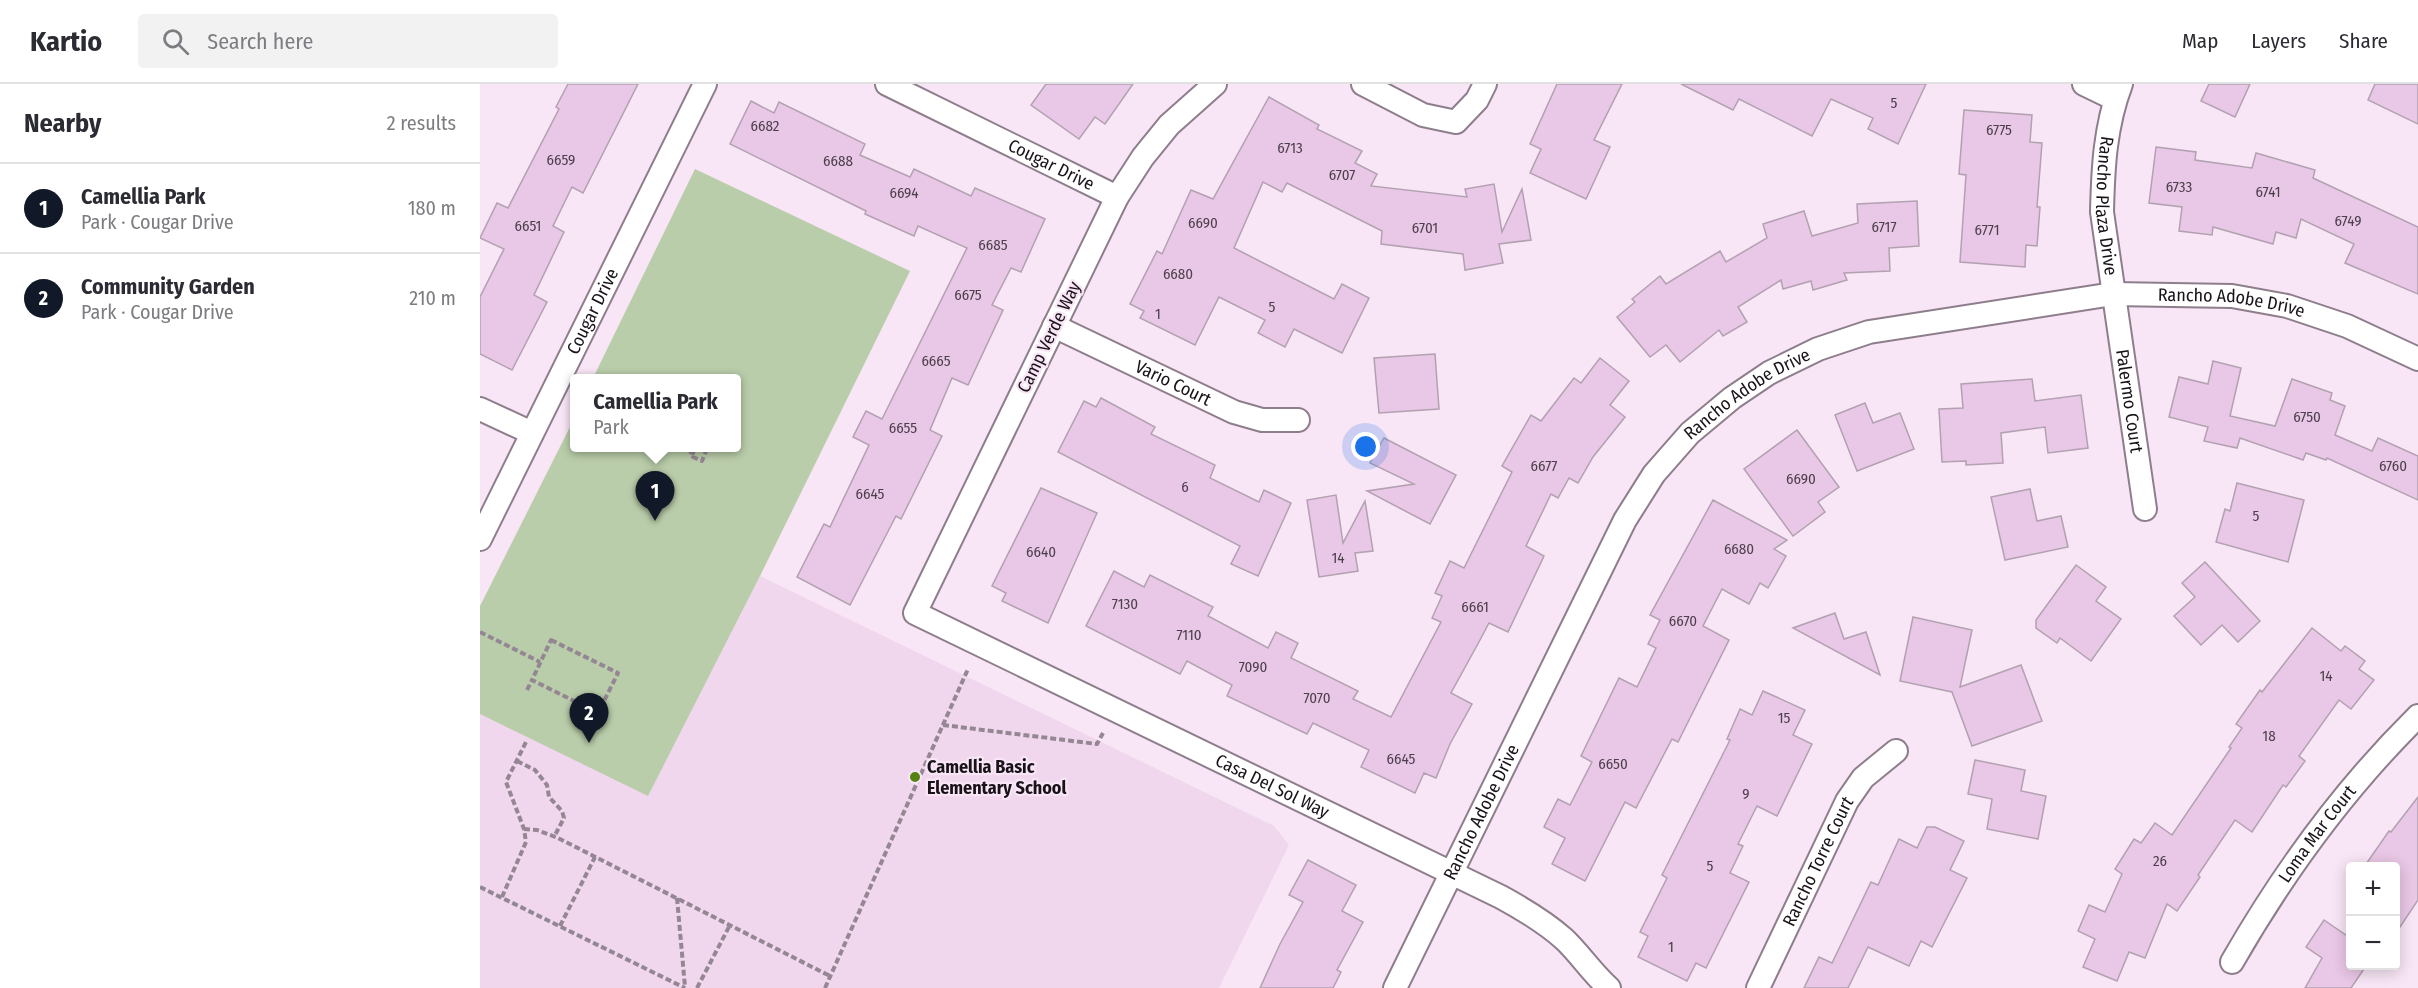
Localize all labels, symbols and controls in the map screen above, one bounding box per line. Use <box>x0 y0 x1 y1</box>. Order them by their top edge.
search box <box>138 14 558 68</box>
text: Kartio <box>30 25 102 58</box>
icon: search <box>159 25 192 58</box>
text: Search here <box>207 28 313 55</box>
text: Map <box>2182 28 2218 54</box>
text: Layers <box>2251 28 2306 54</box>
text: Share <box>2339 28 2388 54</box>
house number: 5 <box>1891 94 1898 112</box>
text: Nearby <box>24 108 101 139</box>
text: 2 results <box>387 111 456 135</box>
house number: 6682 <box>751 117 780 135</box>
house number: 6775 <box>1986 121 2012 139</box>
street label: Cougar Drive <box>1005 134 1098 195</box>
street label: Rancho Plaza Drive <box>2091 135 2122 277</box>
house number: 6713 <box>1277 139 1303 157</box>
house number: 6659 <box>547 151 575 169</box>
house number: 6688 <box>823 152 853 170</box>
house number: 6707 <box>1329 166 1355 184</box>
house number: 6733 <box>2166 178 2193 196</box>
text: Camellia Park <box>81 183 206 210</box>
house number: 6741 <box>2255 183 2281 201</box>
house number: 6694 <box>889 184 919 202</box>
text: 1 <box>39 196 48 220</box>
text: 180 m <box>408 196 456 220</box>
text: Park · Cougar Drive <box>81 210 234 234</box>
house number: 6749 <box>2334 212 2362 230</box>
house number: 6690 <box>1188 214 1218 232</box>
house number: 6651 <box>515 217 541 235</box>
house number: 6717 <box>1872 218 1896 236</box>
house number: 6701 <box>1412 219 1438 237</box>
house number: 6771 <box>1975 221 2000 239</box>
house number: 6685 <box>978 236 1008 254</box>
street label: Cougar Drive <box>562 265 623 358</box>
house number: 6680 <box>1163 265 1193 283</box>
text: Community Garden <box>81 273 255 300</box>
street label: Camp Verde Way <box>1013 278 1085 396</box>
street label: Rancho Adobe Drive <box>2158 284 2308 322</box>
text: 2 <box>39 286 48 310</box>
text: 210 m <box>409 286 456 310</box>
house number: 6675 <box>954 286 982 304</box>
house number: 5 <box>1269 298 1276 316</box>
text: Park · Cougar Drive <box>81 300 234 324</box>
house number: 1 <box>1155 305 1161 323</box>
street label: Rancho Adobe Drive <box>1679 344 1814 444</box>
street label: Palermo Court <box>2111 348 2148 454</box>
house number: 6665 <box>921 352 951 370</box>
street label: Vario Court <box>1132 355 1215 410</box>
popup <box>570 374 741 452</box>
text: Camellia Park <box>593 388 718 415</box>
house number: 6750 <box>2293 408 2321 426</box>
text: Park <box>593 415 629 439</box>
house number: 6655 <box>889 419 917 437</box>
your location <box>1351 432 1380 461</box>
house number: 6677 <box>1531 457 1557 475</box>
house number: 6760 <box>2379 457 2407 475</box>
house number: 6690 <box>1786 470 1816 488</box>
pin: 1 <box>636 472 675 521</box>
house number: 6 <box>1181 478 1189 496</box>
house number: 6645 <box>856 485 885 503</box>
house number: 5 <box>2253 507 2260 525</box>
house number: 6680 <box>1724 540 1754 558</box>
house number: 6640 <box>1026 543 1056 561</box>
house number: 14 <box>1331 549 1345 567</box>
house number: 7130 <box>1112 595 1138 613</box>
house number: 6661 <box>1461 598 1489 616</box>
house number: 6670 <box>1669 612 1697 630</box>
house number: 7110 <box>1176 626 1202 644</box>
house number: 7090 <box>1239 658 1267 676</box>
house number: 14 <box>2319 667 2333 685</box>
house number: 7070 <box>1303 689 1331 707</box>
pin: 2 <box>570 694 608 743</box>
house number: 15 <box>1778 709 1790 727</box>
house number: 18 <box>2262 727 2276 745</box>
street label: Rancho Adobe Drive <box>1439 741 1524 884</box>
street label: Casa Del Sol Way <box>1212 749 1333 823</box>
house number: 6645 <box>1387 750 1416 768</box>
house number: 6650 <box>1598 755 1628 773</box>
place label: Camellia Basic Elementary School <box>927 756 1066 799</box>
marker: Camellia Basic Elementary School <box>908 770 922 784</box>
street label: Loma Mar Court <box>2274 781 2361 887</box>
house number: 9 <box>1742 785 1750 803</box>
street label: Rancho Torre Court <box>1778 792 1858 930</box>
house number: 26 <box>2153 852 2167 870</box>
house number: 5 <box>1707 857 1714 875</box>
map controls <box>2346 862 2400 970</box>
button: + <box>2346 862 2400 916</box>
button: − <box>2346 916 2400 970</box>
house number: 1 <box>1668 938 1674 956</box>

